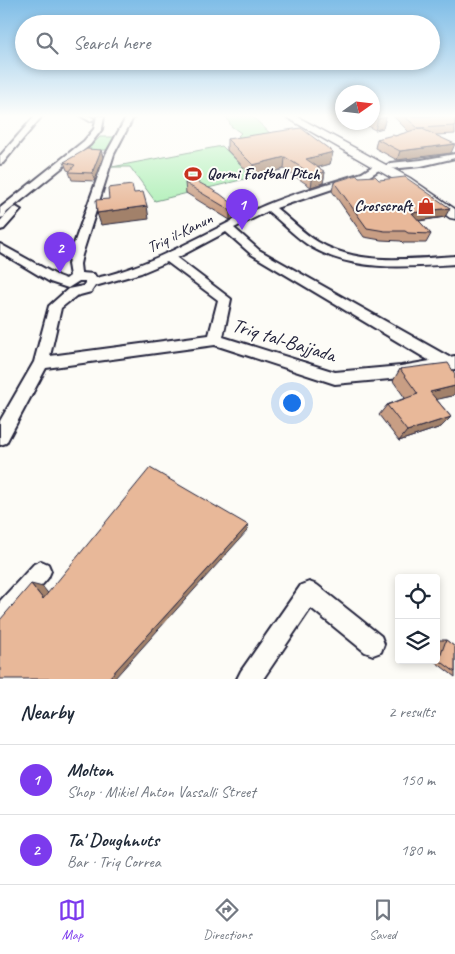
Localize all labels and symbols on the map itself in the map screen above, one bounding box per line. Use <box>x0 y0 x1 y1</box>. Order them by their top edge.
north arrow <box>335 85 380 130</box>
sports icon: Qormi Football Pitch <box>183 164 203 184</box>
place label: Qormi Football Pitch <box>207 164 320 184</box>
pin: 1 <box>226 189 258 230</box>
place label: Crosscraft <box>354 196 414 216</box>
shop icon: Crosscraft <box>416 196 436 216</box>
street label: Triq il-Kanun <box>144 208 217 257</box>
pin: 2 <box>44 232 76 273</box>
street label: Triq tal-Bajjada <box>229 312 340 368</box>
your location <box>279 390 305 416</box>

